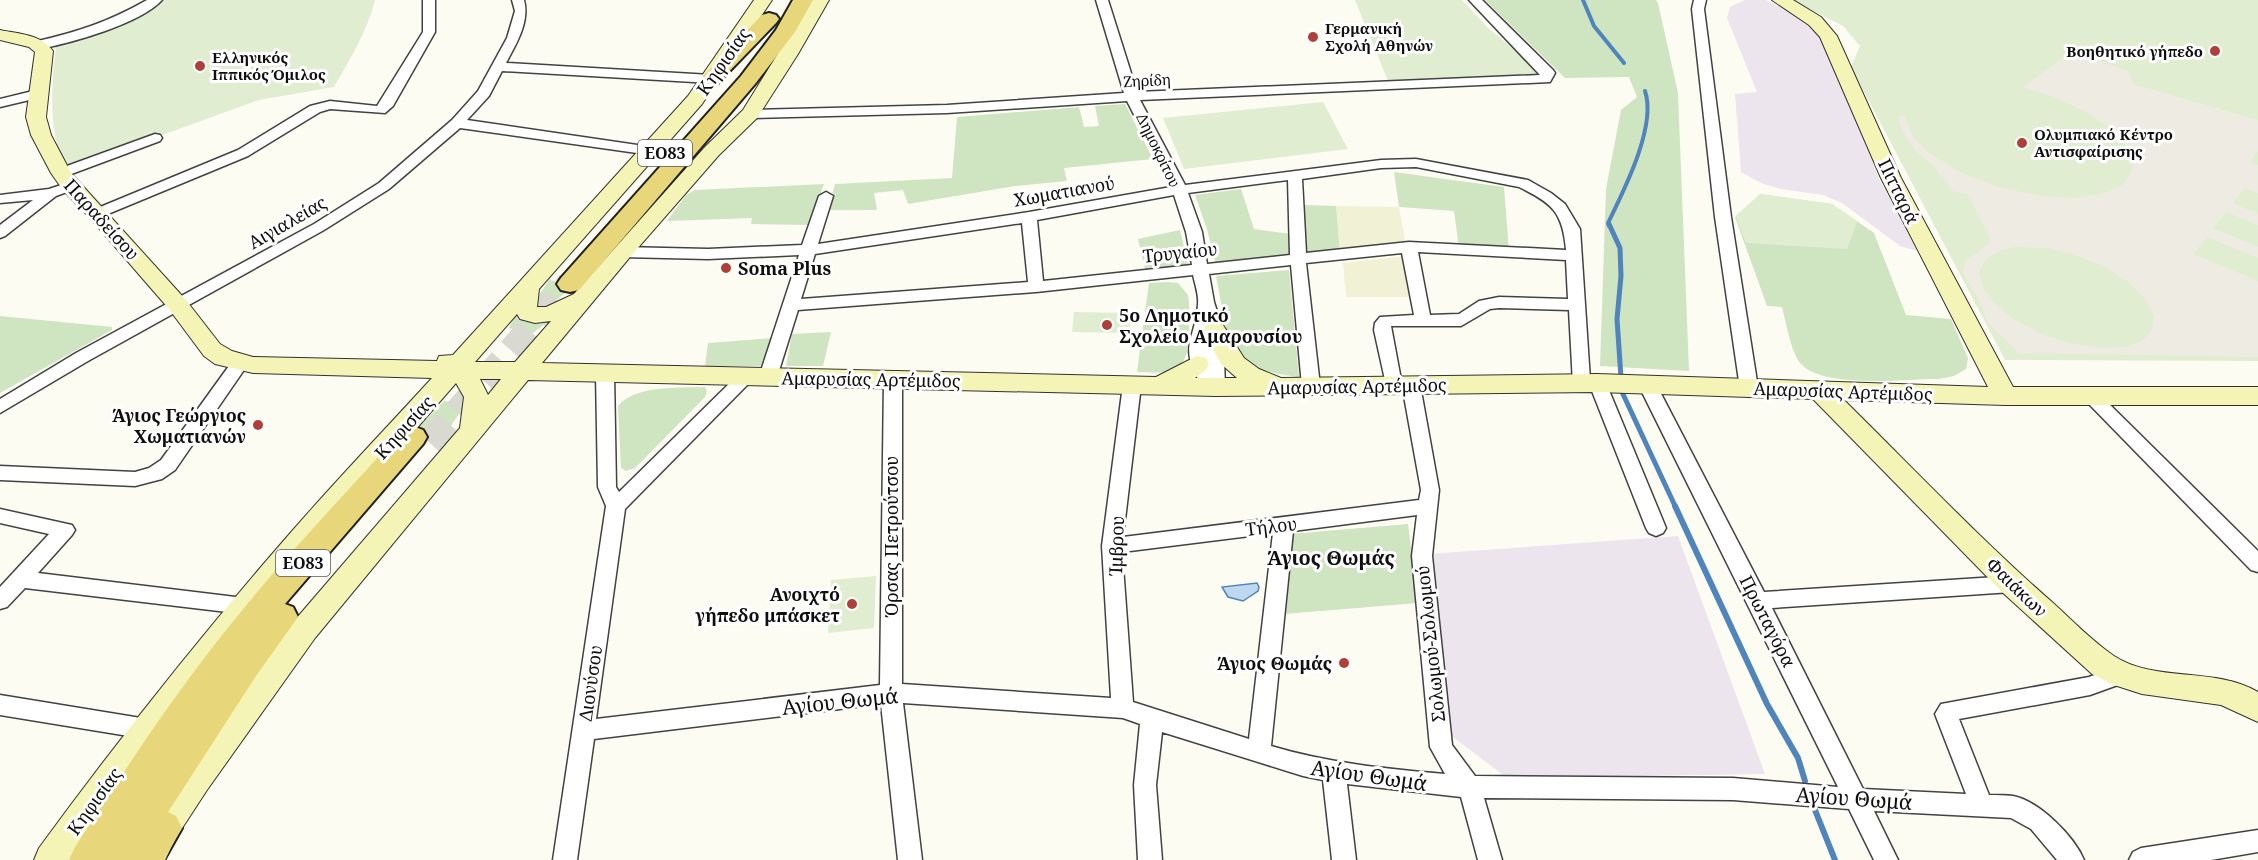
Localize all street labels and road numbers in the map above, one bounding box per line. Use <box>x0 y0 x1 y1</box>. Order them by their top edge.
street label: Κηφισίας <box>691 22 755 100</box>
street label: Ζηρίδη <box>1123 69 1171 91</box>
street label: Δημοκρίτου <box>1133 110 1185 190</box>
road number: ΕΟ83 <box>638 140 692 166</box>
street label: Πιτταρά <box>1873 155 1925 228</box>
street label: Χωματιανού <box>1012 170 1116 212</box>
street label: Παραδείσου <box>59 173 145 265</box>
street label: Αιγιαλείας <box>243 190 331 254</box>
street label: Τρυγαίου <box>1142 236 1218 268</box>
street label: Αμαρυσίας Αρτέμιδος <box>781 365 961 393</box>
street label: Αμαρυσίας Αρτέμιδος <box>1267 372 1447 400</box>
street label: Αμαρυσίας Αρτέμιδος <box>1753 376 1933 406</box>
street label: Κηφισίας <box>369 390 439 464</box>
street label: Όρσας Πετρούτσου <box>879 456 903 618</box>
street label: Τήλου <box>1244 511 1298 541</box>
street label: Ίμβρου <box>1103 515 1129 578</box>
road number: ΕΟ83 <box>276 550 330 576</box>
street label: Φαιάκων <box>1981 552 2053 622</box>
street label: Σολωμού-Σολωμού <box>1410 565 1450 723</box>
street label: Πρωταγόρα <box>1735 571 1802 671</box>
street label: Διονύσου <box>573 644 607 722</box>
street label: Αγίου Θωμά <box>780 681 900 721</box>
street label: Αγίου Θωμά <box>1309 753 1429 797</box>
street label: Κηφισίας <box>61 762 127 840</box>
street label: Αγίου Θωμά <box>1795 780 1914 816</box>

